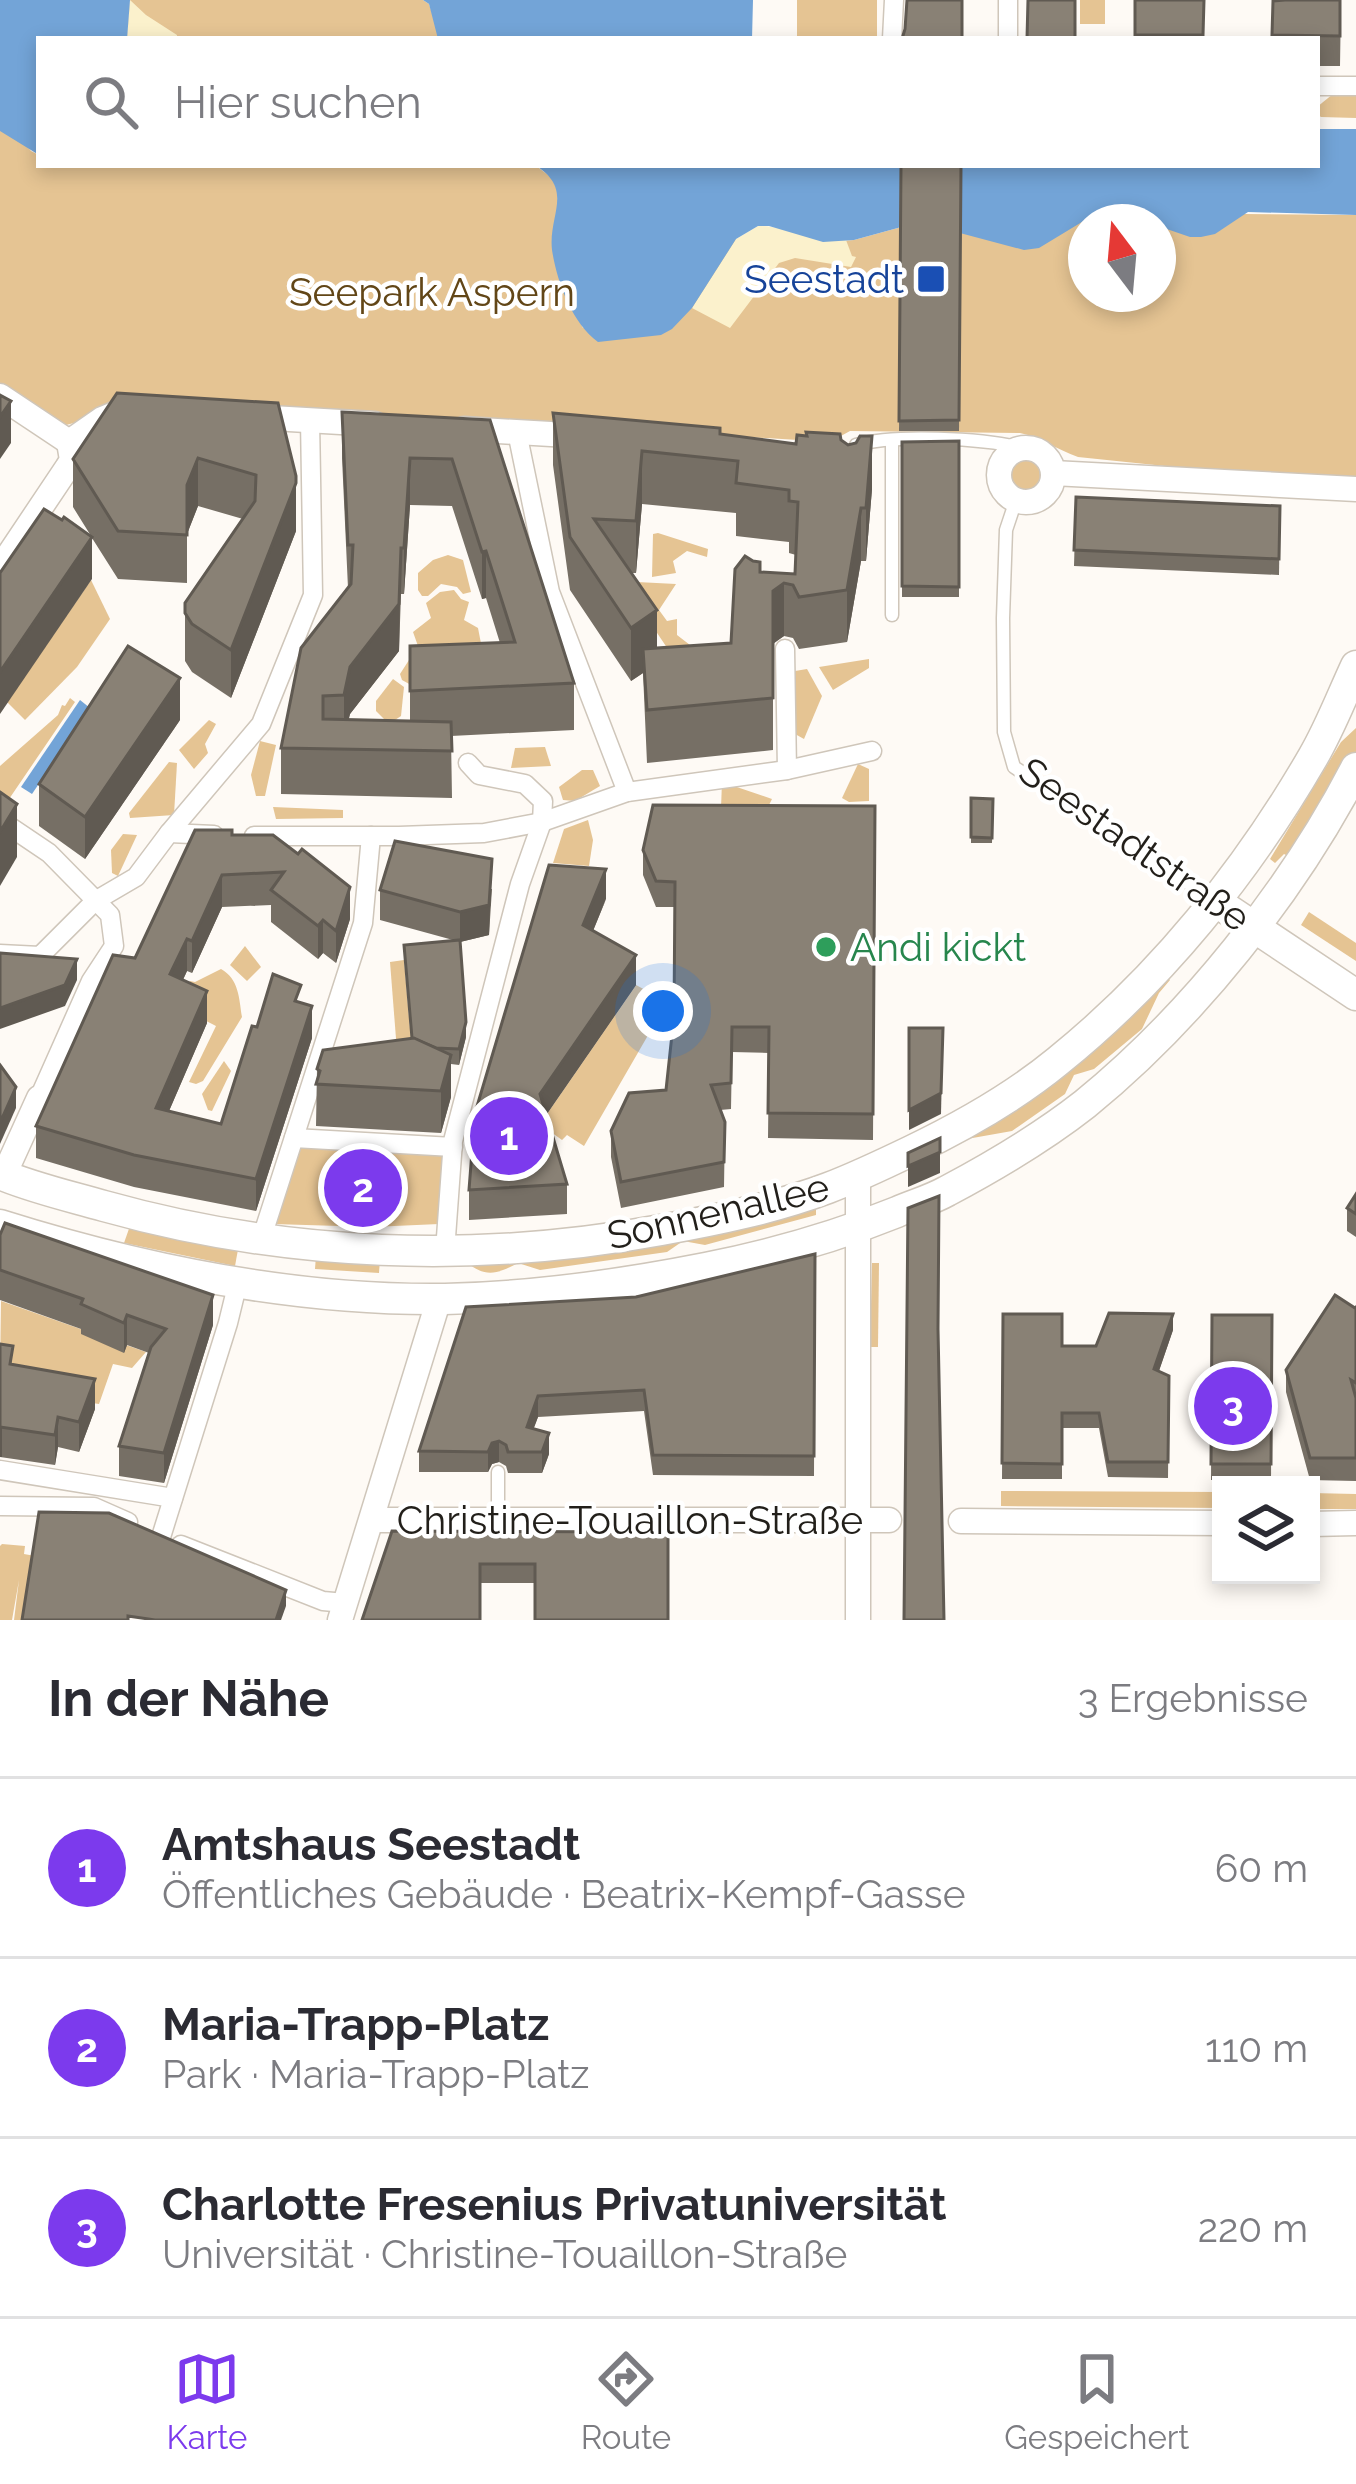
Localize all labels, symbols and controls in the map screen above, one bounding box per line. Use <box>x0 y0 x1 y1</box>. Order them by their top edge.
search box <box>36 36 1320 168</box>
icon: search <box>78 69 144 135</box>
text: Hier suchen <box>174 76 422 129</box>
north arrow <box>1068 204 1176 312</box>
place label: Seestadt <box>744 256 904 302</box>
marker: Seestadt <box>915 263 947 295</box>
park label: Seepark Aspern <box>289 269 575 315</box>
street label: Seestadtstraße <box>1011 747 1259 941</box>
place label: Andi kickt <box>850 924 1026 970</box>
marker: Andi kickt <box>813 934 839 960</box>
your location <box>633 981 693 1041</box>
pin: 1 <box>470 1091 548 1181</box>
pin: 2 <box>324 1143 402 1233</box>
street label: Sonnenallee <box>603 1163 833 1259</box>
pin: 3 <box>1194 1361 1272 1451</box>
map controls <box>1212 1476 1320 1584</box>
button: layers <box>1212 1476 1320 1584</box>
street label: Christine-Touaillon-Straße <box>397 1497 863 1543</box>
text: In der Nähe <box>48 1668 329 1728</box>
text: 3 Ergebnisse <box>1078 1675 1308 1721</box>
text: Amtshaus Seestadt <box>162 1818 580 1871</box>
text: 1 <box>77 1845 97 1891</box>
text: 60 m <box>1215 1845 1308 1891</box>
text: Öffentliches Gebäude · Beatrix-Kempf-Gasse <box>162 1871 966 1917</box>
text: Maria-Trapp-Platz <box>162 1998 549 2051</box>
text: 2 <box>76 2025 98 2071</box>
text: 110 m <box>1205 2025 1308 2071</box>
text: Park · Maria-Trapp-Platz <box>162 2051 590 2097</box>
text: Charlotte Fresenius Privatuniversität <box>162 2178 946 2231</box>
text: 3 <box>76 2205 98 2251</box>
text: 220 m <box>1198 2205 1308 2251</box>
text: Universität · Christine-Touaillon-Straße <box>162 2231 847 2277</box>
tab: Karte <box>167 2346 248 2457</box>
tab: Route <box>581 2346 671 2457</box>
tab: Gespeichert <box>1004 2346 1189 2457</box>

